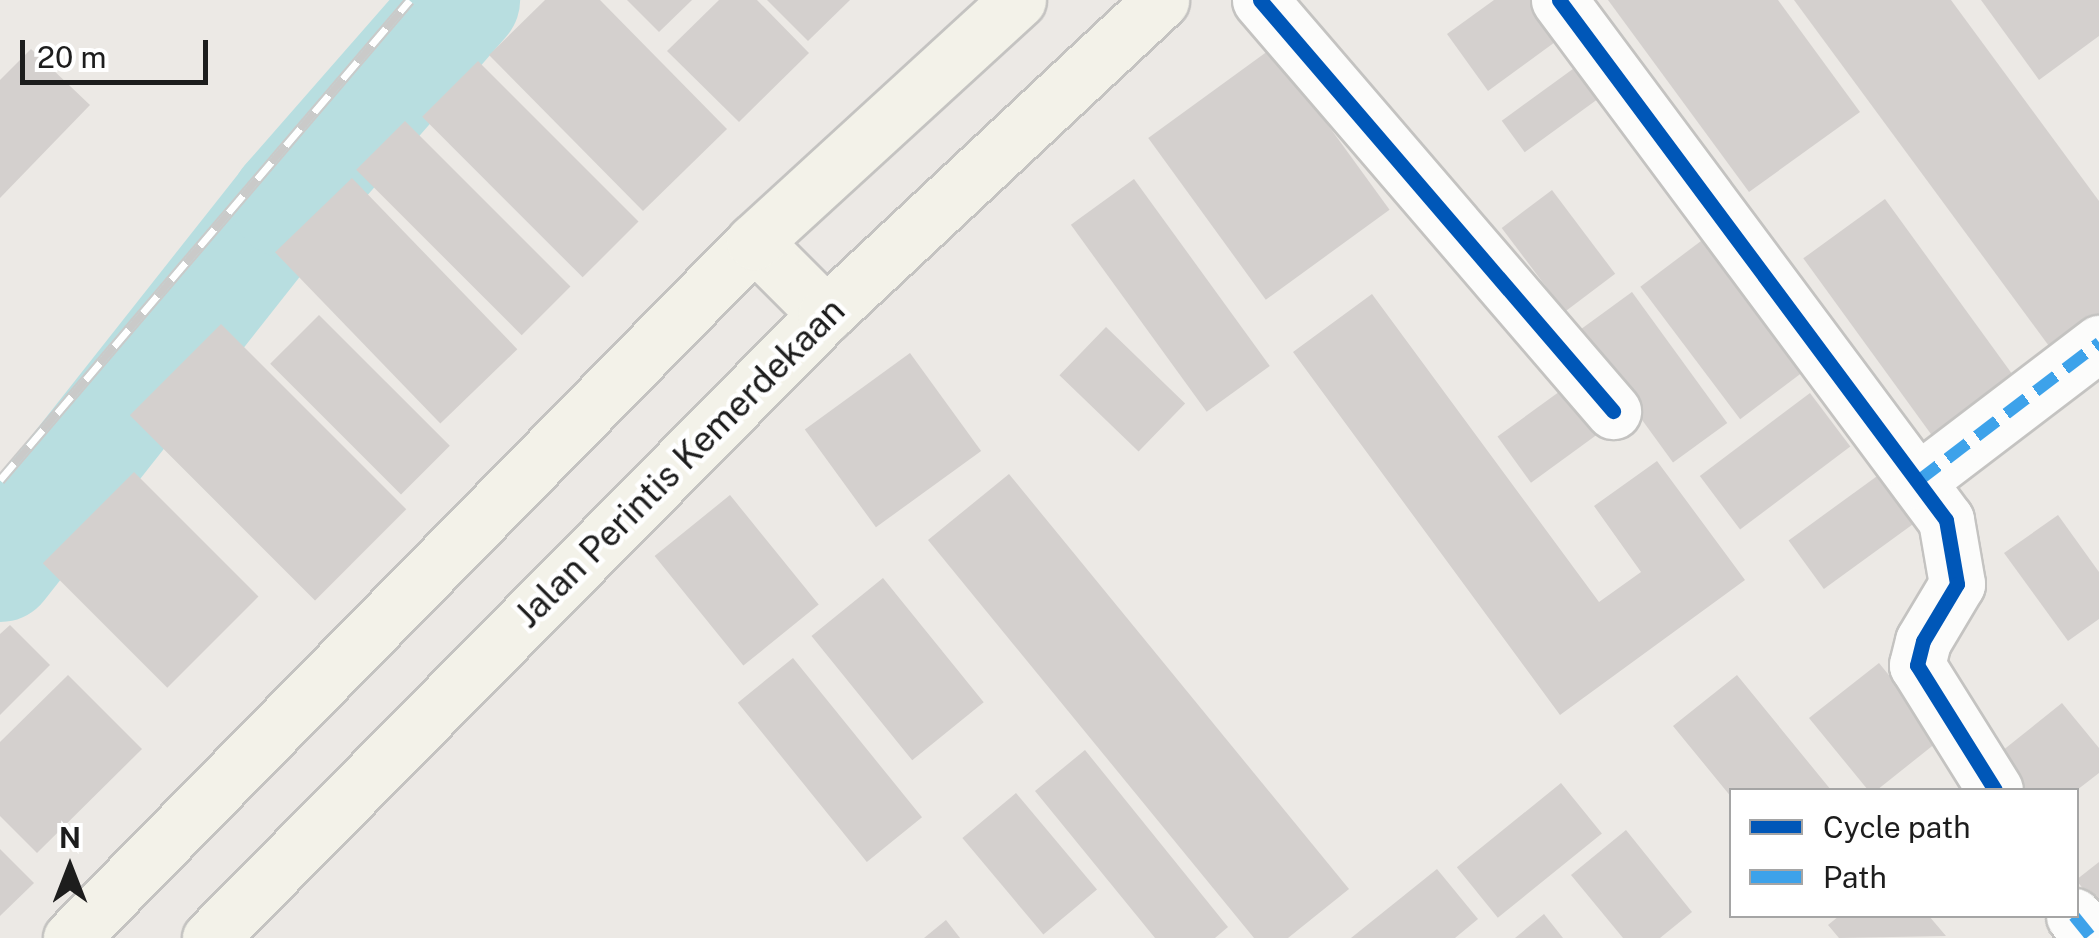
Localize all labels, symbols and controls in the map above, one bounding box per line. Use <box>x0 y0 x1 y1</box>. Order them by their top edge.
scale bar <box>25 20 212 82</box>
text: 20 m <box>37 39 106 75</box>
street label: Jalan Perintis Kemerdekaan <box>507 290 853 636</box>
legend <box>1729 788 2079 918</box>
text: Cycle path <box>1823 809 1971 845</box>
north arrow <box>20 818 120 918</box>
text: N <box>59 821 81 854</box>
text: Path <box>1823 859 1887 895</box>

